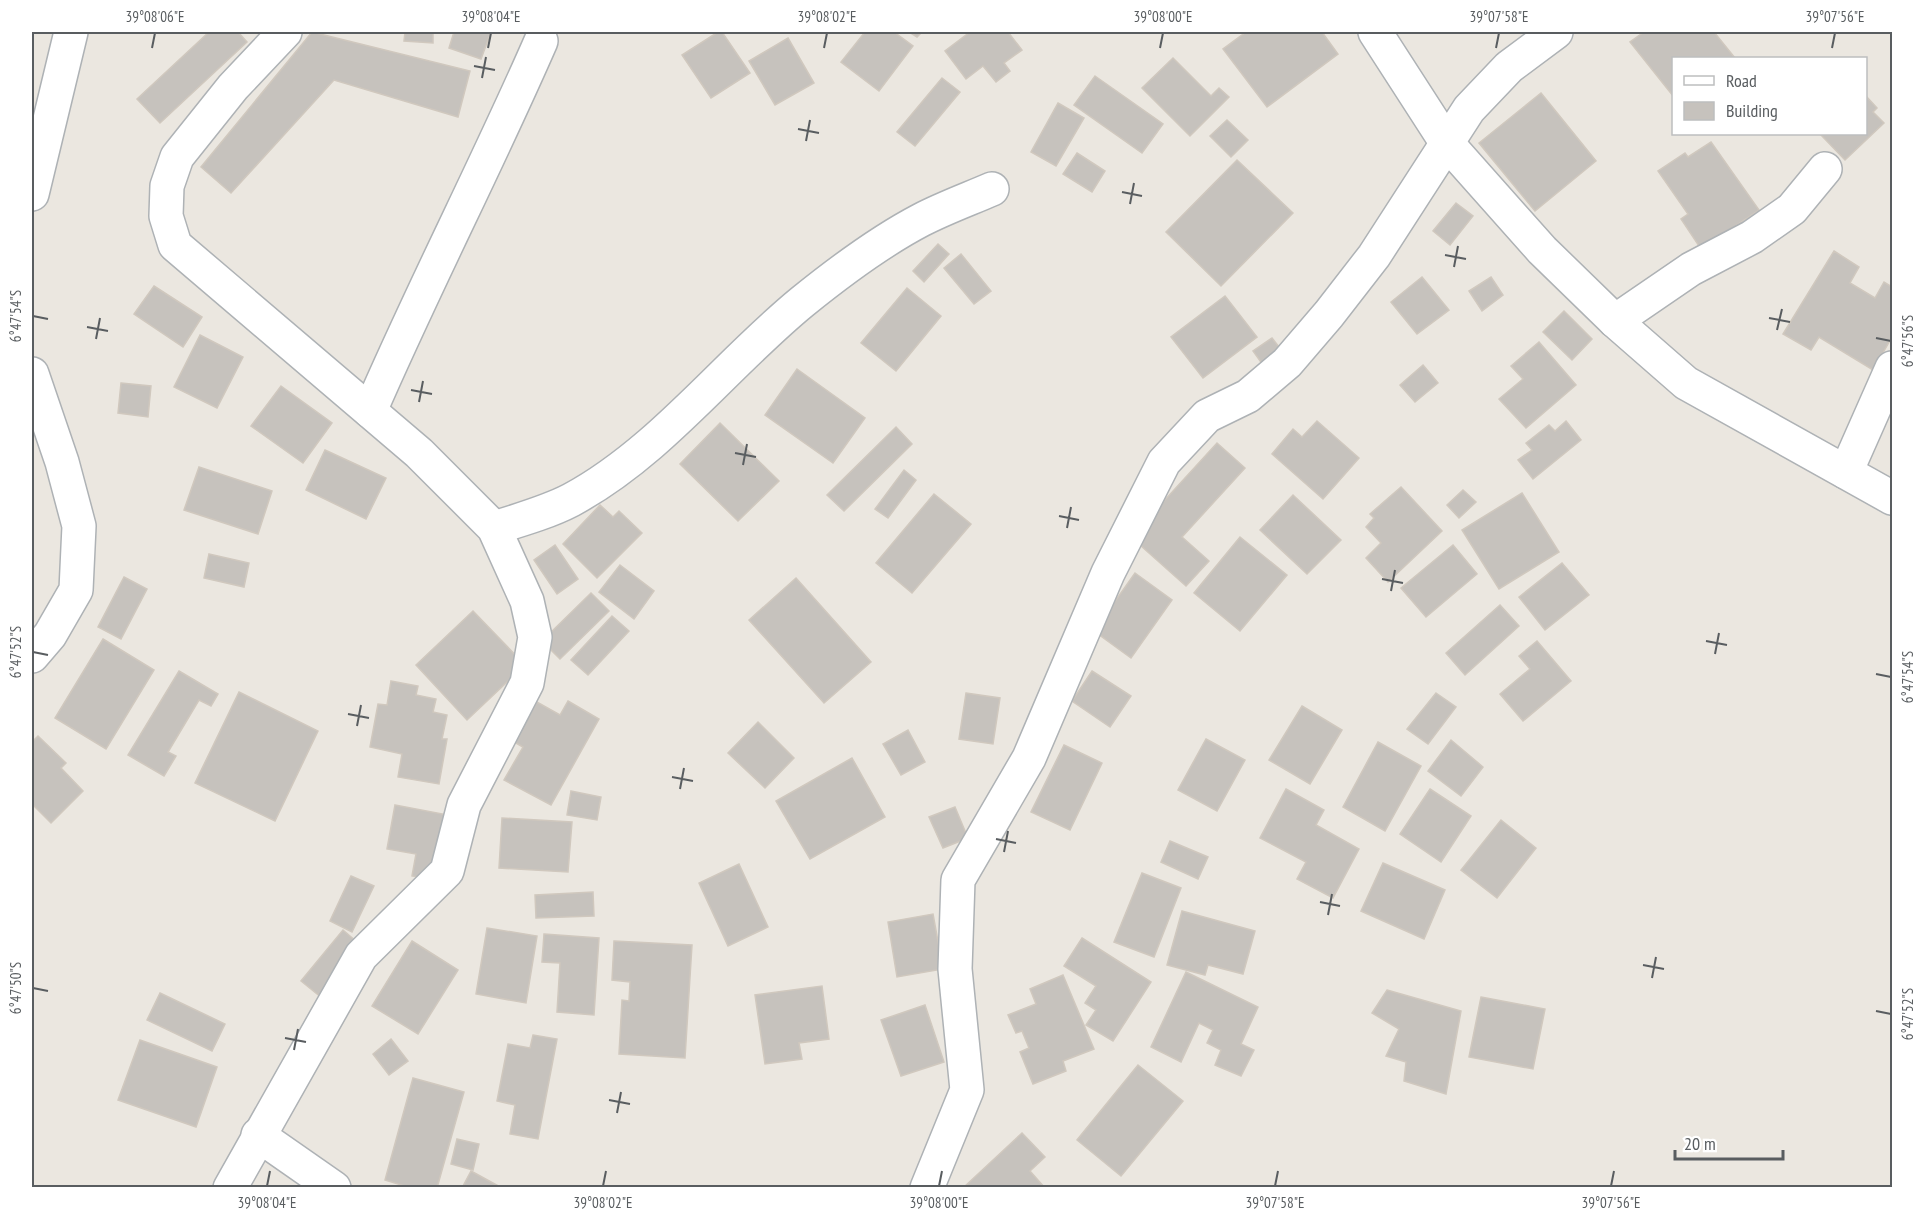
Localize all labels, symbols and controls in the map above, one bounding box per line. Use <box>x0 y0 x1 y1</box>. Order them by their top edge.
text: 39°08'06"E <box>125 7 185 26</box>
text: 39°08'04"E <box>461 7 521 26</box>
text: 39°08'02"E <box>797 7 857 26</box>
text: 39°08'00"E <box>1133 7 1193 26</box>
text: 39°07'58"E <box>1469 7 1529 26</box>
text: 39°07'56"E <box>1805 7 1865 26</box>
legend <box>1672 57 1867 135</box>
text: Road <box>1726 69 1757 92</box>
text: Building <box>1726 99 1778 122</box>
text: 6°47'54"S <box>6 290 25 342</box>
text: 6°47'56"S <box>1898 315 1917 367</box>
text: 6°47'52"S <box>6 626 25 678</box>
text: 6°47'54"S <box>1898 651 1917 703</box>
text: 6°47'50"S <box>6 962 25 1014</box>
text: 6°47'52"S <box>1898 988 1917 1040</box>
scale bar <box>1675 1123 1783 1161</box>
text: 20 m <box>1684 1132 1716 1155</box>
text: 39°08'04"E <box>237 1193 297 1212</box>
text: 39°08'02"E <box>573 1193 633 1212</box>
text: 39°08'00"E <box>909 1193 969 1212</box>
text: 39°07'58"E <box>1245 1193 1305 1212</box>
text: 39°07'56"E <box>1581 1193 1641 1212</box>

